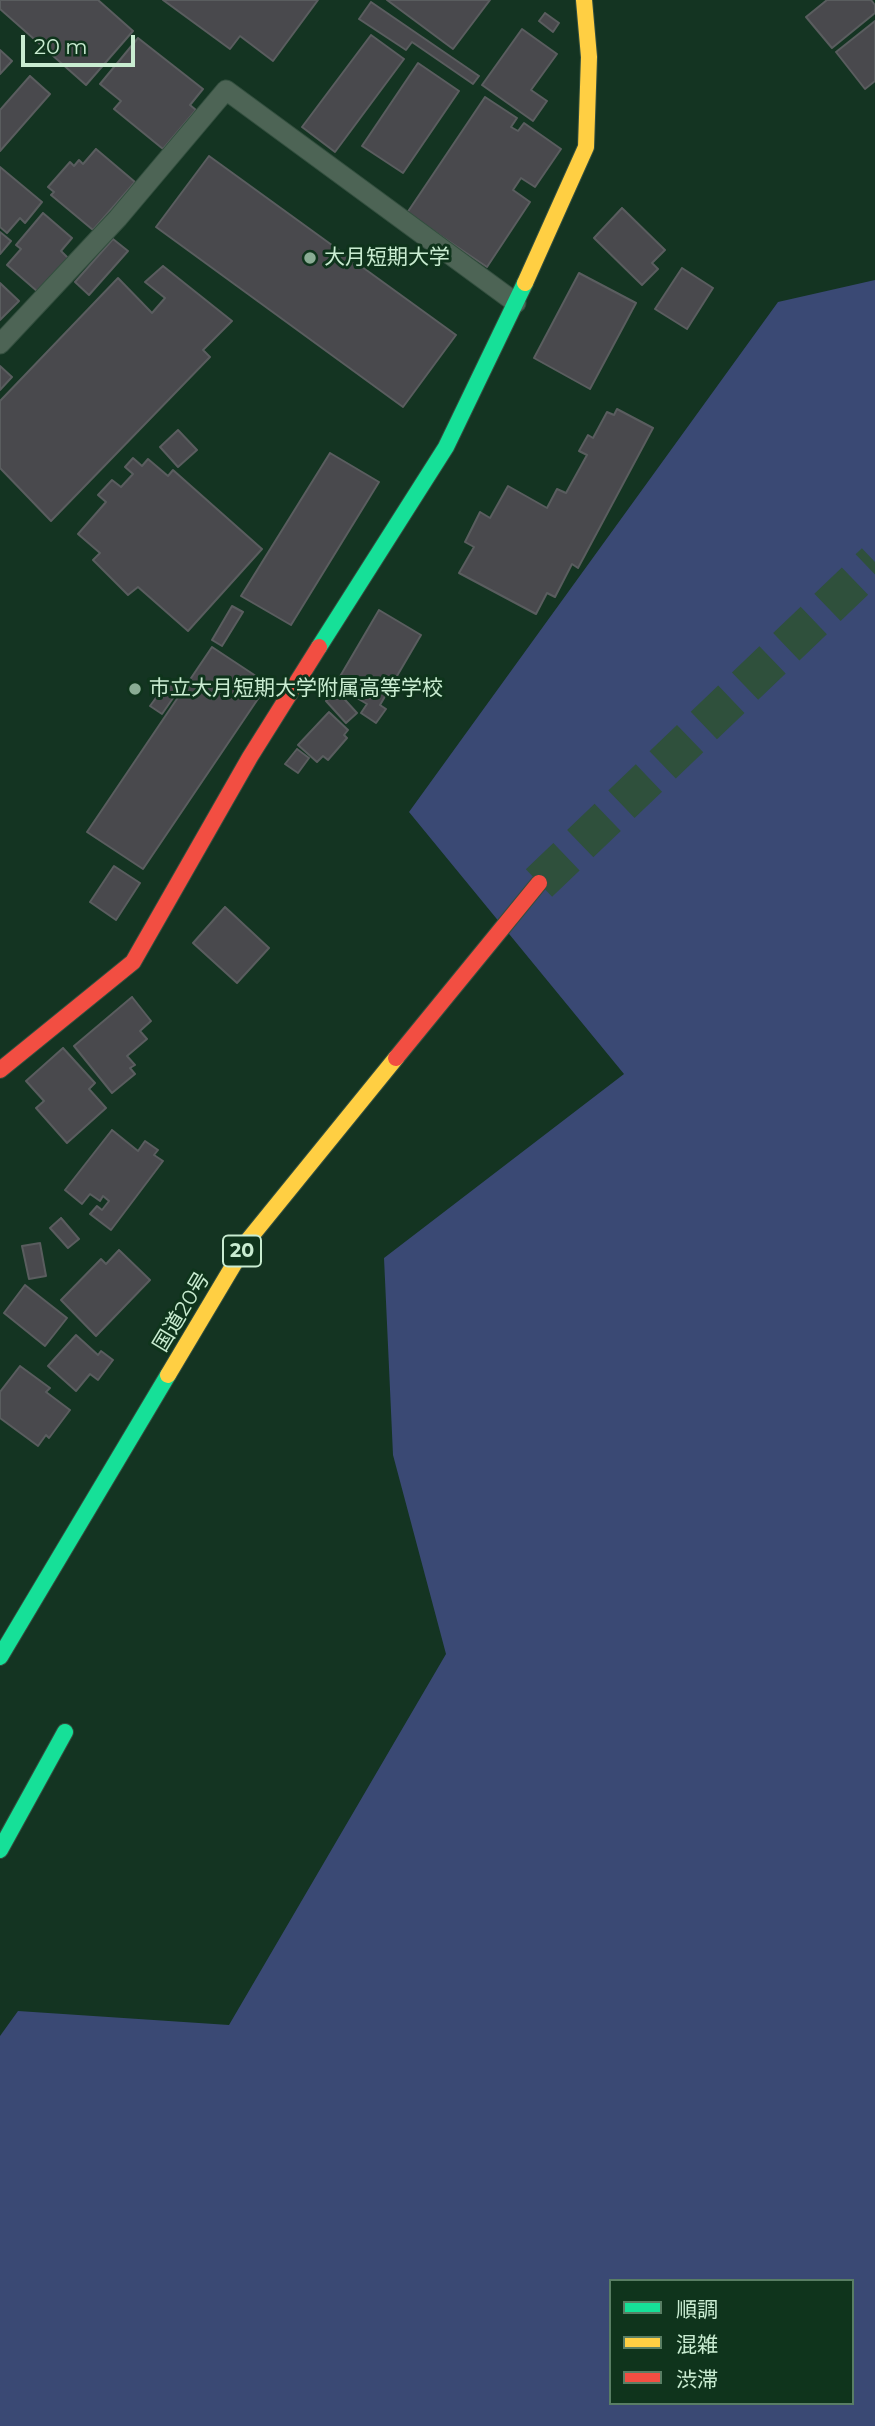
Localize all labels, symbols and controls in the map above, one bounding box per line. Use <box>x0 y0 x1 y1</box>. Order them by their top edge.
scale bar <box>24 21 138 65</box>
text: 20 m <box>34 34 88 59</box>
place label: 大月短期大学 <box>324 245 450 271</box>
marker: 大月短期大学 <box>302 250 318 266</box>
place label: 市立大月短期大学附属高等学校 <box>149 676 443 702</box>
marker: 市立大月短期大学附属高等学校 <box>127 681 143 697</box>
road number: 20 <box>223 1236 261 1266</box>
street label: 国道20号 <box>148 1267 216 1357</box>
legend <box>609 2279 854 2405</box>
text: 順調 <box>676 2297 718 2322</box>
text: 混雑 <box>676 2332 718 2357</box>
text: 渋滞 <box>676 2367 718 2392</box>

